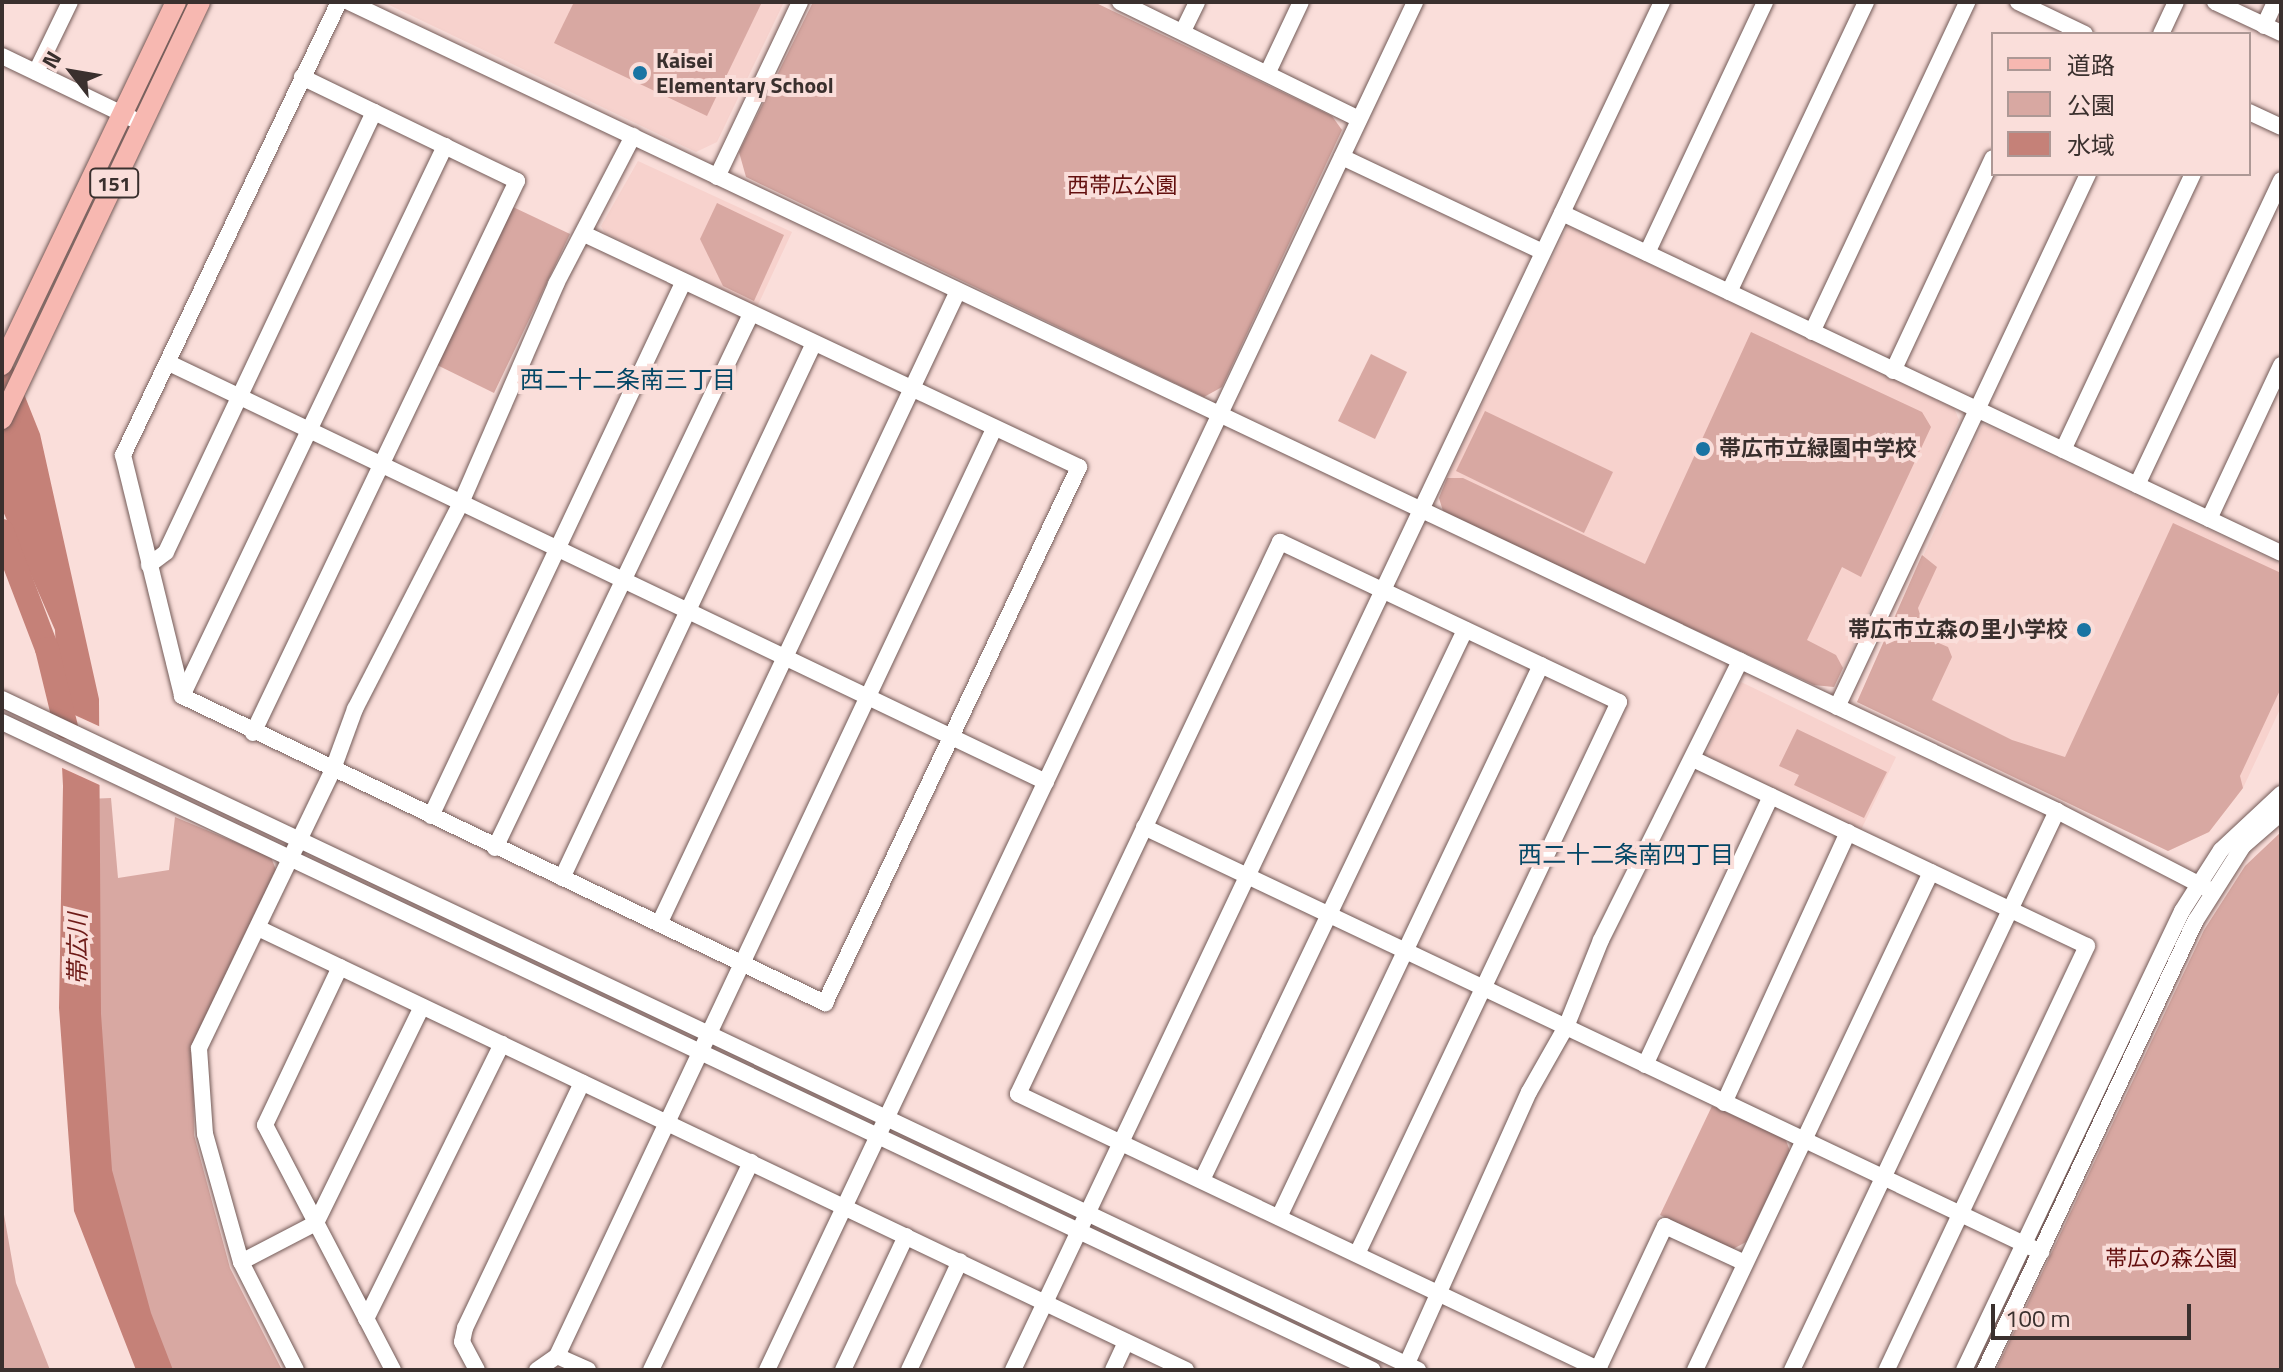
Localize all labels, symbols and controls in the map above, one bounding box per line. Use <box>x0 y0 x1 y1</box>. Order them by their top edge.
north arrow <box>32 32 112 112</box>
legend <box>1991 32 2251 176</box>
text: N <box>33 44 70 75</box>
place label: Kaisei Elementary School <box>656 47 834 98</box>
text: 道路 <box>2067 47 2115 83</box>
marker: Kaisei Elementary School <box>631 64 649 82</box>
text: 公園 <box>2067 87 2115 123</box>
text: 水域 <box>2067 127 2115 163</box>
road number: 151 <box>88 167 140 199</box>
park label: 西帯広公園 <box>1067 173 1177 199</box>
district label: 西二十二条南三丁目 <box>520 366 736 394</box>
place label: 帯広市立緑園中学校 <box>1719 436 1917 462</box>
marker: 帯広市立緑園中学校 <box>1694 440 1712 458</box>
place label: 帯広市立森の里小学校 <box>1848 617 2068 643</box>
marker: 帯広市立森の里小学校 <box>2075 621 2093 639</box>
district label: 西二十二条南四丁目 <box>1518 841 1734 869</box>
water label: 帯広川 <box>64 913 92 985</box>
park label: 帯広の森公園 <box>2105 1246 2237 1272</box>
scale bar <box>1995 1288 2195 1338</box>
text: 100 m <box>2005 1300 2071 1336</box>

